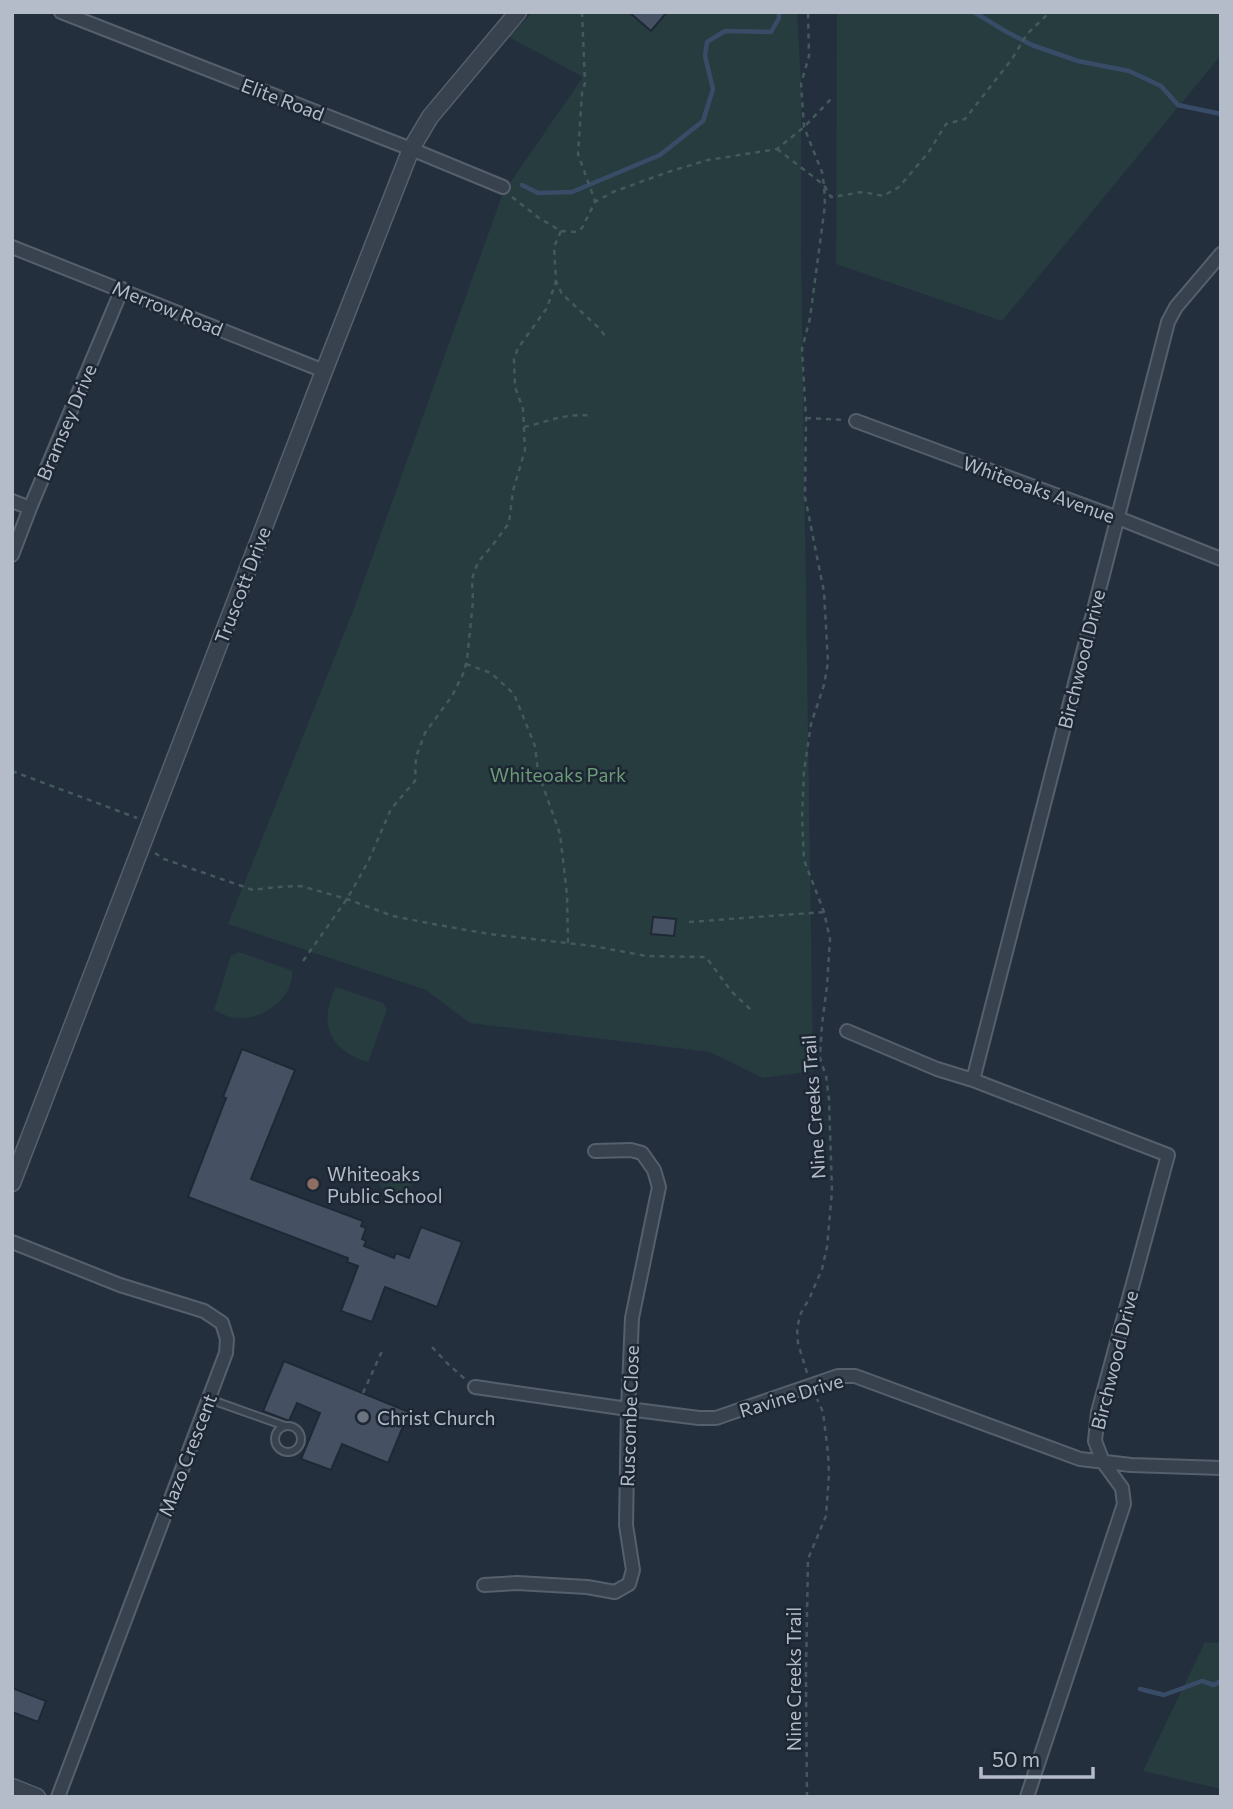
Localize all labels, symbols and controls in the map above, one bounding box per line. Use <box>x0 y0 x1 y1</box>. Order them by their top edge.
street label: Elite Road <box>238 73 328 125</box>
street label: Merrow Road <box>109 275 227 341</box>
street label: Bramsey Drive <box>31 360 101 484</box>
street label: Whiteoaks Avenue <box>960 451 1118 527</box>
street label: Truscott Drive <box>209 523 275 647</box>
street label: Birchwood Drive <box>1053 587 1109 731</box>
park label: Whiteoaks Park <box>490 763 626 786</box>
street label: Nine Creeks Trail <box>796 1034 830 1180</box>
place label: Whiteoaks Public School <box>327 1162 442 1207</box>
marker: Whiteoaks Public School <box>305 1176 321 1192</box>
street label: Birchwood Drive <box>1086 1288 1142 1432</box>
street label: Ruscombe Close <box>615 1345 643 1487</box>
street label: Ravine Drive <box>736 1368 846 1422</box>
street label: Mazo Crescent <box>153 1390 221 1520</box>
place label: Christ Church <box>377 1406 495 1429</box>
marker: Christ Church <box>355 1409 371 1425</box>
street label: Nine Creeks Trail <box>782 1607 805 1751</box>
scale bar <box>981 1736 1093 1780</box>
text: 50 m <box>992 1746 1040 1771</box>

